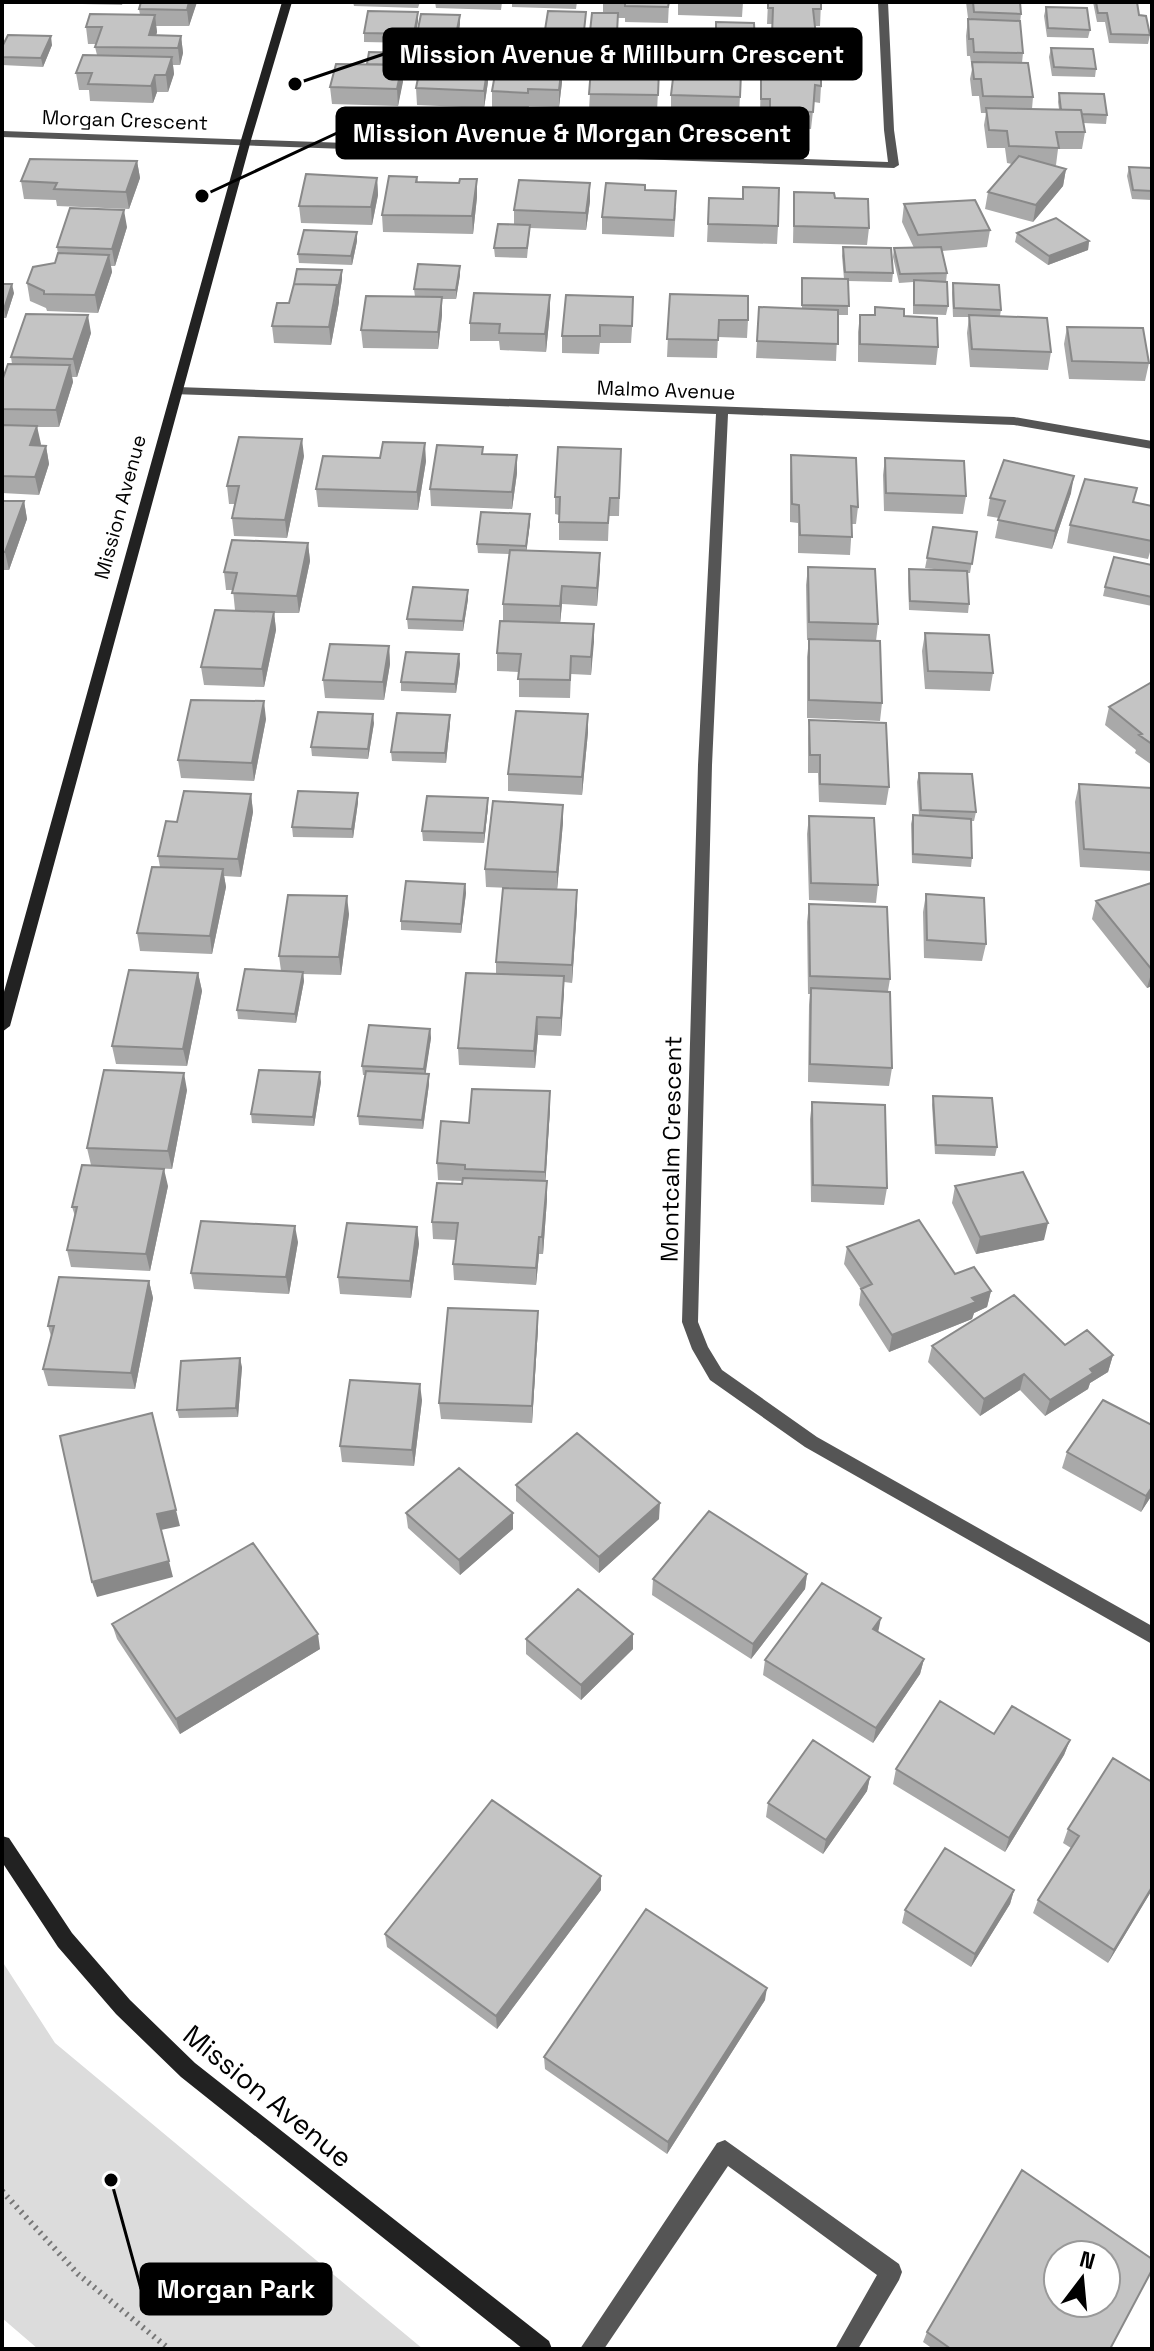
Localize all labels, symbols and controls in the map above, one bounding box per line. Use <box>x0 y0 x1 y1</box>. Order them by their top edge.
callout: Mission Avenue & Millburn Crescent <box>384 29 861 79</box>
text: Mission Avenue & Millburn Crescent <box>400 37 844 71</box>
street label: Morgan Crescent <box>42 104 208 136</box>
callout: Mission Avenue & Morgan Crescent <box>337 108 808 158</box>
text: Mission Avenue & Morgan Crescent <box>353 116 791 150</box>
street label: Malmo Avenue <box>596 375 736 405</box>
street label: Mission Avenue <box>88 432 152 582</box>
street label: Montcalm Crescent <box>654 1036 688 1262</box>
street label: Mission Avenue <box>176 2017 360 2175</box>
north arrow <box>1042 2239 1122 2319</box>
text: N <box>1077 2244 1098 2275</box>
callout: Morgan Park <box>141 2264 331 2314</box>
text: Morgan Park <box>157 2272 316 2306</box>

